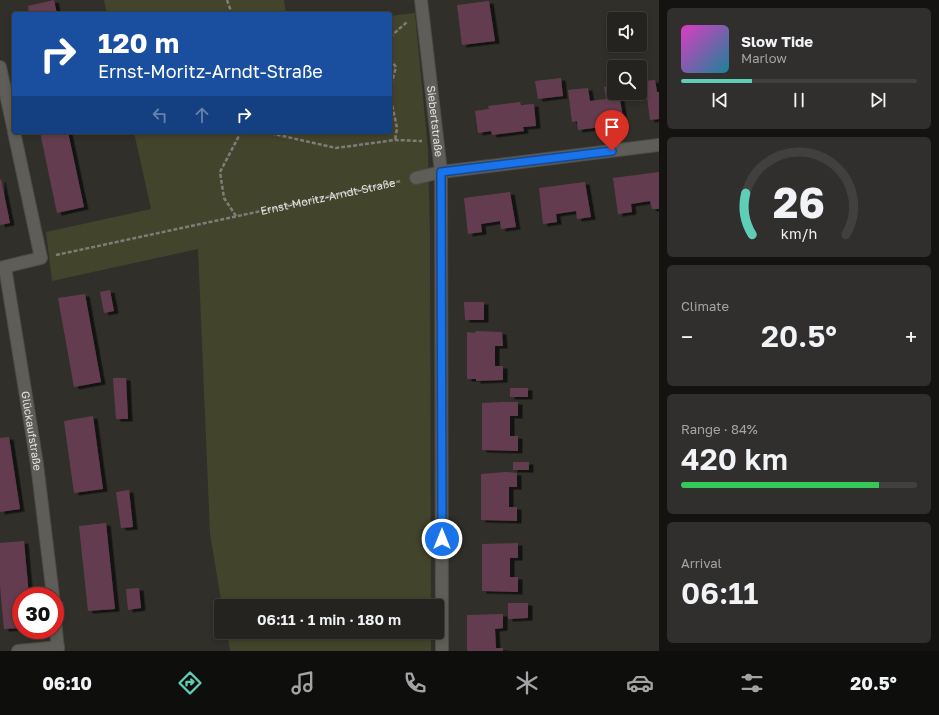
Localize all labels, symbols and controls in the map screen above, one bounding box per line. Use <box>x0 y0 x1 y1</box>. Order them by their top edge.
map controls <box>607 12 647 100</box>
button: sound <box>607 12 647 52</box>
text: 120 m <box>98 26 179 59</box>
icon: right <box>32 28 84 80</box>
text: Slow Tide <box>741 32 813 50</box>
text: Marlow <box>741 50 787 66</box>
text: Ernst-Moritz-Arndt-Straße <box>98 60 323 82</box>
button: search <box>607 60 647 100</box>
street label: Siebertstraße <box>425 85 446 158</box>
icon: previous <box>709 89 731 111</box>
icon: pause <box>788 89 810 111</box>
icon: next <box>867 89 889 111</box>
icon: left <box>149 104 171 126</box>
icon: ahead <box>191 104 213 126</box>
icon: right <box>233 104 255 126</box>
pin <box>595 110 629 151</box>
icon: arrive <box>601 116 623 138</box>
street label: Ernst-Moritz-Arndt-Straße <box>259 175 396 217</box>
text: 26 <box>773 177 825 227</box>
text: km/h <box>781 224 817 241</box>
text: Climate <box>681 298 729 314</box>
text: 20.5° <box>761 318 837 354</box>
text: − <box>681 323 693 350</box>
text: + <box>905 323 917 350</box>
street label: Glückaufstraße <box>19 390 45 471</box>
text: Range · 84% <box>681 421 758 437</box>
text: 420 km <box>681 441 788 477</box>
position arrow <box>421 518 463 560</box>
text: Arrival <box>681 555 722 571</box>
text: 06:11 <box>681 575 758 611</box>
speed limit sign: 30 <box>12 587 64 639</box>
text: 06:11 · 1 min · 180 m <box>257 610 401 628</box>
icon: directions <box>176 669 204 697</box>
icon: music <box>289 669 317 697</box>
icon: phone <box>401 669 429 697</box>
icon: climate <box>513 669 541 697</box>
icon: car <box>626 669 654 697</box>
icon: filters <box>738 669 766 697</box>
text: 06:10 <box>42 672 92 694</box>
text: 20.5° <box>850 672 897 694</box>

